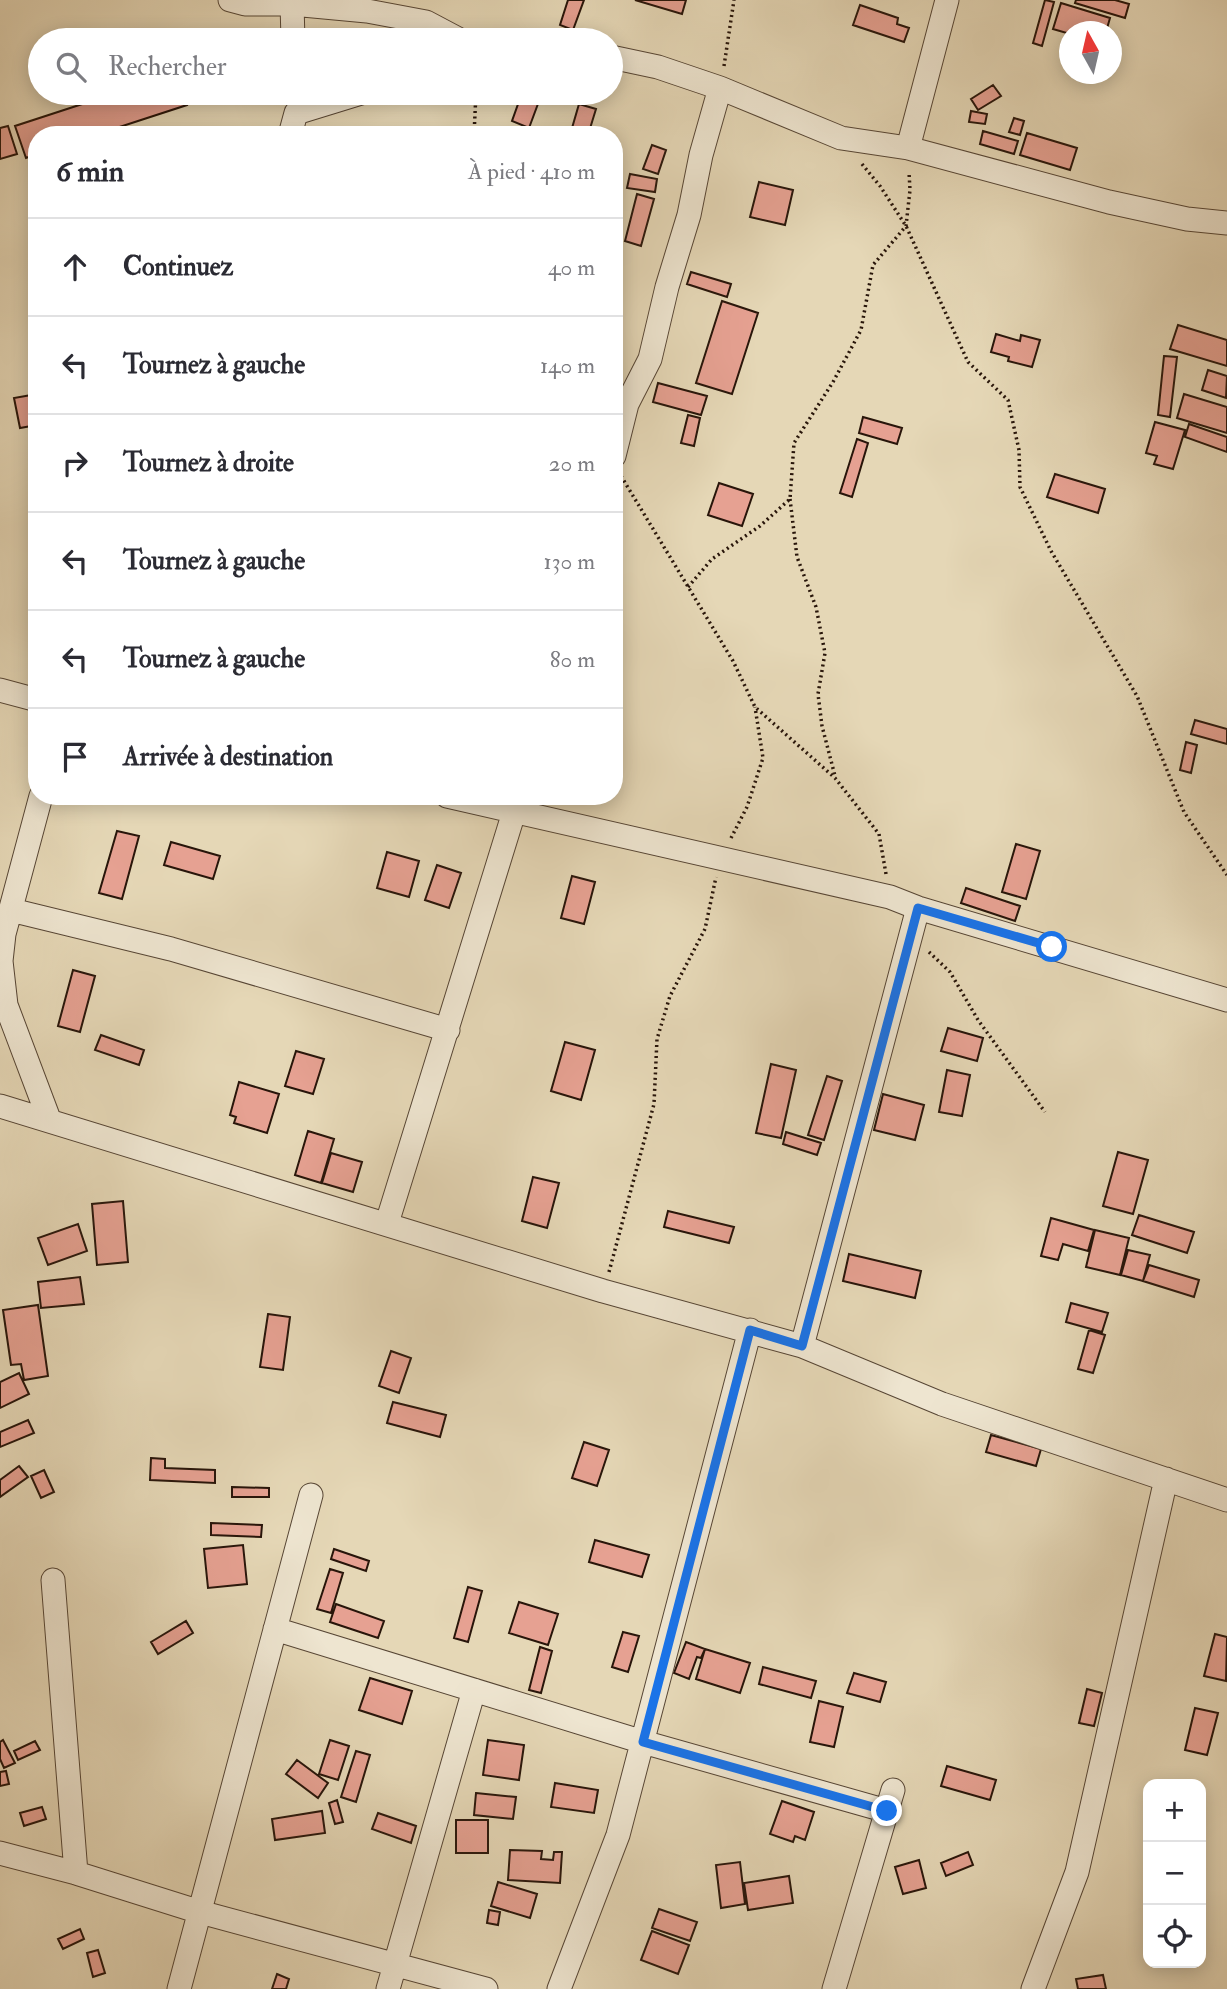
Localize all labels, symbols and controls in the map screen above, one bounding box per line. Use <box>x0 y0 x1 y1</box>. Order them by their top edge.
north arrow <box>1059 21 1122 84</box>
search box <box>28 28 623 105</box>
icon: search <box>52 48 90 86</box>
text: Rechercher <box>108 51 227 83</box>
text: 6 min <box>56 153 124 190</box>
text: À pied · 410 m <box>468 157 595 186</box>
icon: ahead <box>56 248 94 286</box>
text: Continuez <box>123 251 233 283</box>
text: 40 m <box>548 253 595 282</box>
icon: left <box>56 346 94 384</box>
text: Tournez à gauche <box>123 349 305 381</box>
text: 140 m <box>540 351 595 380</box>
icon: right <box>56 444 94 482</box>
text: Tournez à droite <box>123 447 294 479</box>
text: 20 m <box>549 449 595 478</box>
icon: left <box>56 542 94 580</box>
text: Tournez à gauche <box>123 545 305 577</box>
text: 130 m <box>543 547 595 576</box>
icon: left <box>56 640 94 678</box>
text: Tournez à gauche <box>123 643 305 675</box>
text: 80 m <box>550 645 595 674</box>
icon: arrive <box>56 738 94 776</box>
text: Arrivée à destination <box>123 741 333 773</box>
route start <box>1036 931 1067 962</box>
map controls <box>1143 1779 1206 1968</box>
button: + <box>1143 1779 1206 1842</box>
route end <box>871 1795 902 1826</box>
button: − <box>1143 1842 1206 1905</box>
button: locate <box>1143 1905 1206 1968</box>

